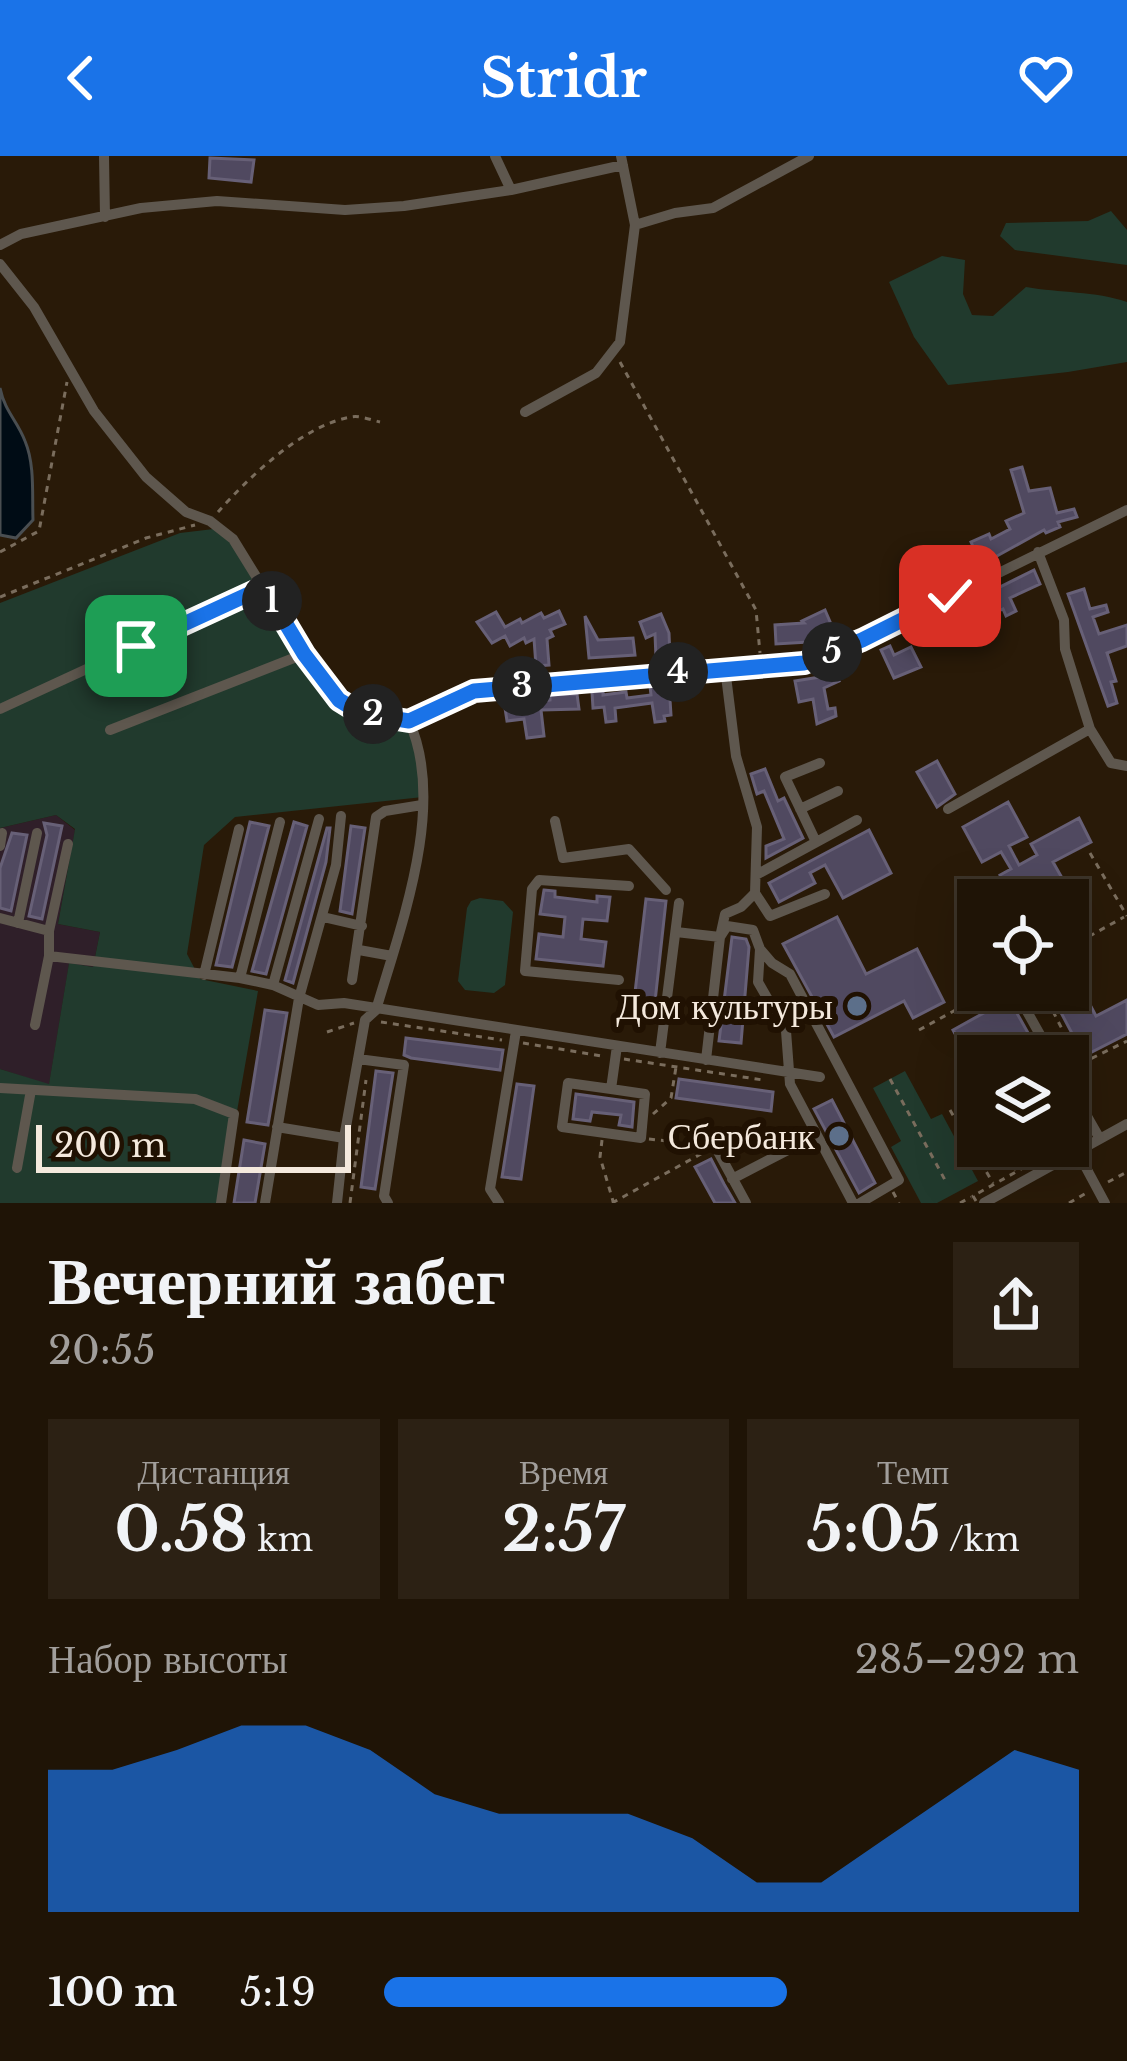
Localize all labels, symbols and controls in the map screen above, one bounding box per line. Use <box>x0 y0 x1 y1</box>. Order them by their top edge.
icon: back <box>48 45 114 111</box>
text: Stridr <box>480 45 647 112</box>
icon: heart <box>1013 45 1079 111</box>
pin <box>899 545 1001 647</box>
icon: check <box>917 563 983 629</box>
pin: 1 <box>242 571 302 631</box>
text: 1 <box>265 580 279 621</box>
pin <box>85 595 187 697</box>
icon: arrive <box>103 613 169 679</box>
pin: 5 <box>802 622 862 682</box>
text: 5 <box>822 631 842 672</box>
pin: 4 <box>648 642 708 702</box>
text: 4 <box>667 651 689 692</box>
pin: 3 <box>492 656 552 716</box>
text: 3 <box>511 665 533 706</box>
pin: 2 <box>343 684 403 744</box>
text: 2 <box>362 693 384 734</box>
map controls <box>957 879 1089 1167</box>
button: locate <box>957 879 1089 1011</box>
place label: Дом культуры <box>616 984 833 1029</box>
marker: Дом культуры <box>844 993 870 1019</box>
button: layers <box>957 1035 1089 1167</box>
place label: Сбербанк <box>668 1114 816 1159</box>
scale bar <box>36 1119 351 1172</box>
marker: Сбербанк <box>826 1123 852 1149</box>
text: 200 m <box>54 1125 166 1166</box>
text: Вечерний забег <box>48 1240 505 1322</box>
button: share <box>953 1242 1079 1368</box>
text: 20:55 <box>48 1326 155 1375</box>
text: Дистанция <box>138 1452 290 1493</box>
text: Время <box>519 1452 608 1493</box>
text: Темп <box>877 1452 949 1493</box>
text: 0.58 <box>114 1493 248 1567</box>
text: 2:57 <box>502 1493 625 1567</box>
text: 5:05 <box>807 1493 940 1567</box>
text: km <box>248 1519 313 1560</box>
text: /km <box>940 1519 1020 1560</box>
text: Набор высоты <box>48 1635 288 1684</box>
text: 285–292 m <box>855 1635 1079 1684</box>
text: 100 m <box>48 1968 177 2017</box>
text: 5:19 <box>240 1968 316 2017</box>

